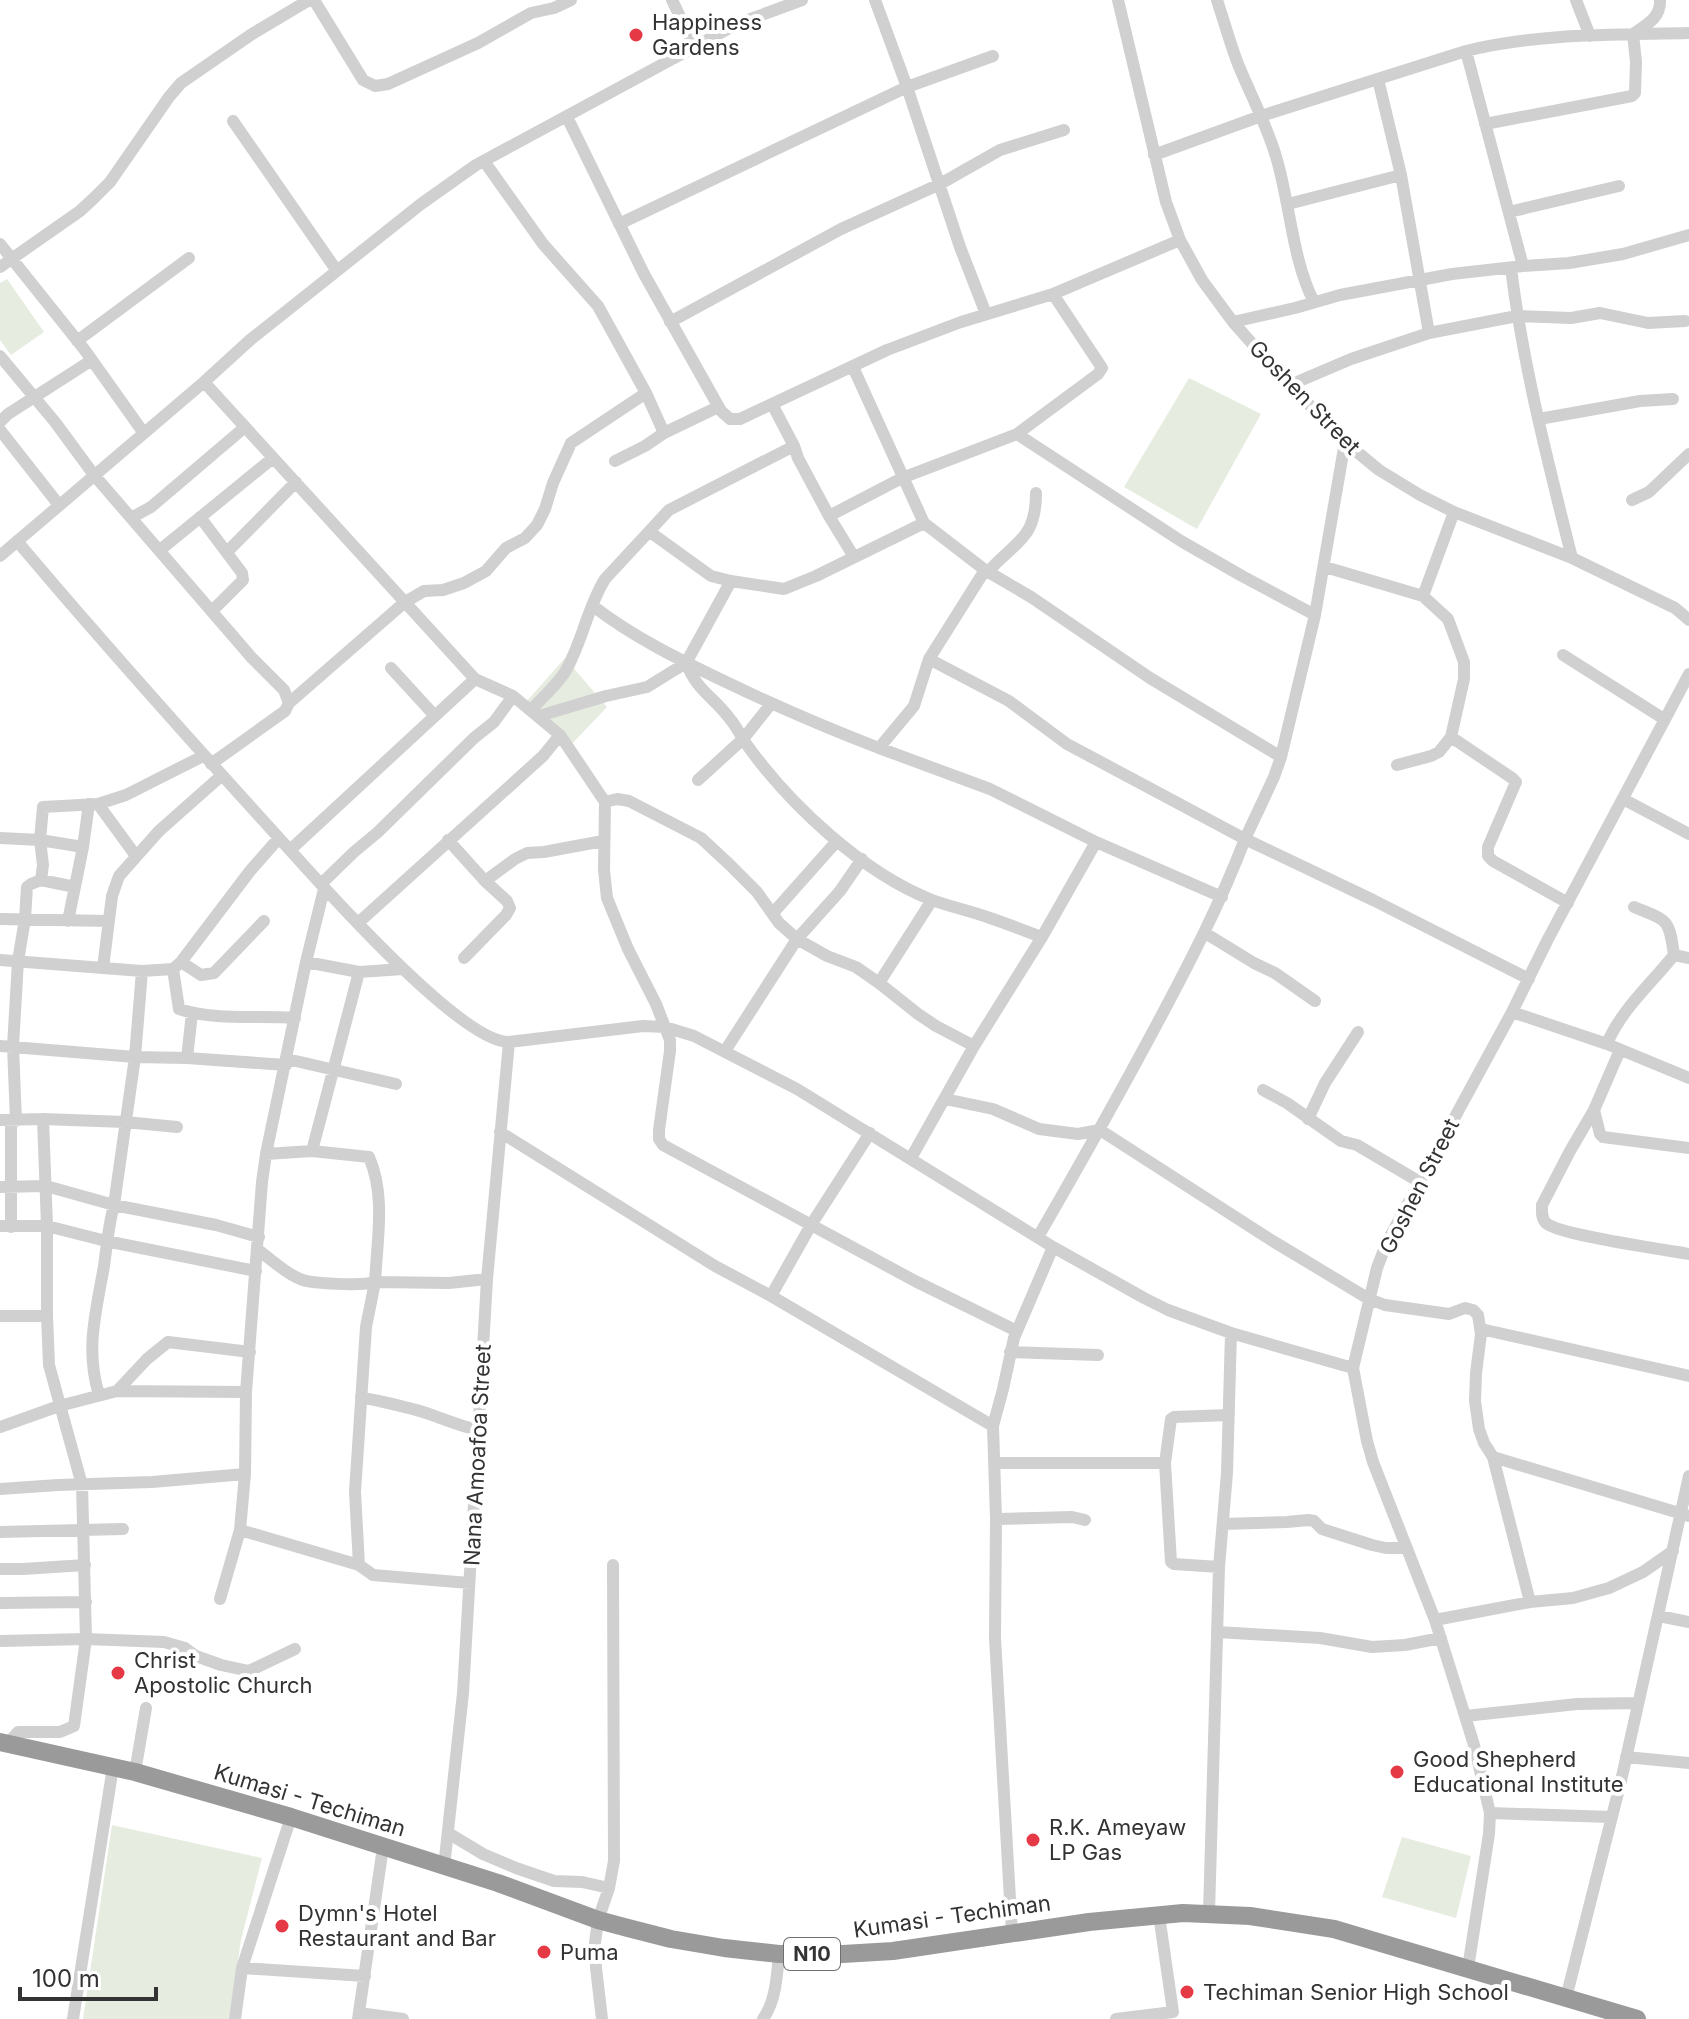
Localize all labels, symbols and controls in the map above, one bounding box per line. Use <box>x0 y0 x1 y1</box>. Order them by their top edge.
place label: Happiness Gardens <box>652 9 762 60</box>
marker: Happiness Gardens <box>627 26 645 44</box>
street label: Goshen Street <box>1244 335 1366 459</box>
street label: Goshen Street <box>1374 1114 1464 1258</box>
street label: Nana Amoafoa Street <box>458 1343 496 1567</box>
place label: Christ Apostolic Church <box>134 1647 313 1698</box>
marker: Christ Apostolic Church <box>109 1664 127 1682</box>
place label: Good Shepherd Educational Institute <box>1413 1746 1623 1797</box>
street label: Kumasi - Techiman <box>211 1758 409 1842</box>
marker: Good Shepherd Educational Institute <box>1388 1763 1406 1781</box>
place label: R.K. Ameyaw LP Gas <box>1049 1814 1186 1865</box>
marker: R.K. Ameyaw LP Gas <box>1024 1831 1042 1849</box>
street label: Kumasi - Techiman <box>852 1889 1052 1943</box>
place label: Dymn's Hotel Restaurant and Bar <box>298 1900 496 1951</box>
marker: Dymn's Hotel Restaurant and Bar <box>273 1917 291 1935</box>
road number: N10 <box>784 1938 840 1970</box>
place label: Puma <box>560 1939 619 1965</box>
marker: Puma <box>535 1943 553 1961</box>
scale bar <box>20 1951 156 2001</box>
text: 100 m <box>32 1964 100 1993</box>
place label: Techiman Senior High School <box>1203 1979 1509 2005</box>
marker: Techiman Senior High School <box>1178 1983 1196 2001</box>

